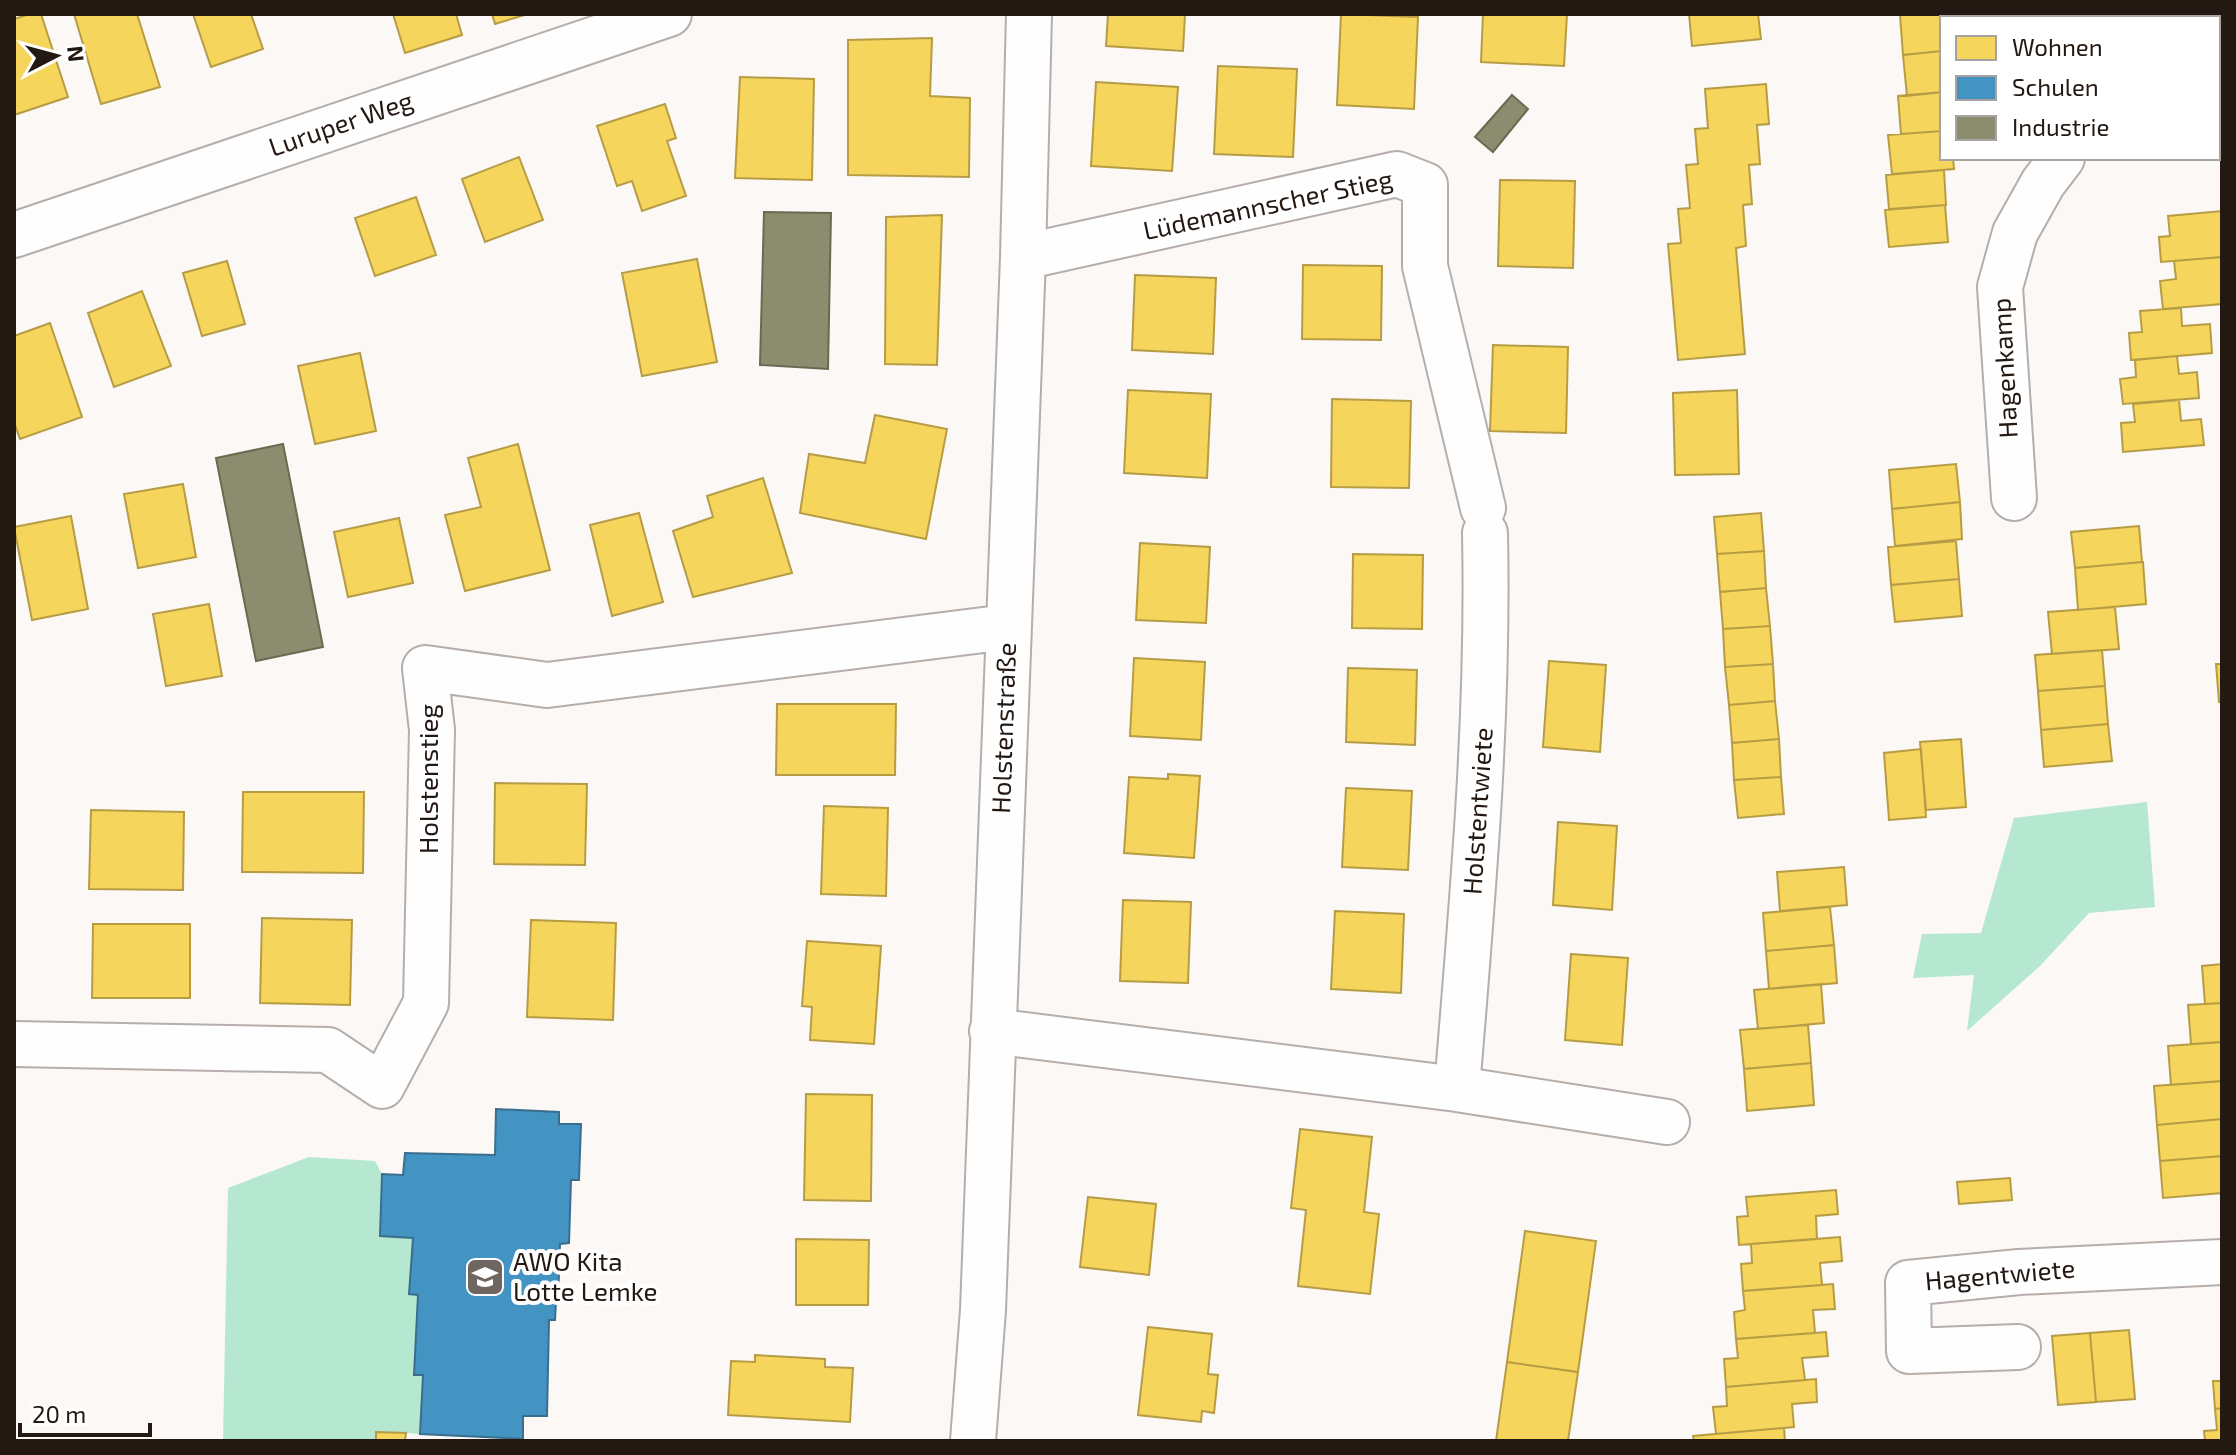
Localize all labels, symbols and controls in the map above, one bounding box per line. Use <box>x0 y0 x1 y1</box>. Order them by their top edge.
north arrow <box>16 16 96 96</box>
legend <box>1940 16 2220 160</box>
text: Wohnen <box>2012 32 2103 61</box>
text: N <box>63 45 91 63</box>
text: Schulen <box>2012 72 2099 101</box>
street label: Luruper Weg <box>264 83 417 162</box>
text: Industrie <box>2012 112 2109 141</box>
street label: Lüdemannscher Stieg <box>1140 162 1395 245</box>
street label: Hagenkamp <box>1984 297 2023 439</box>
street label: Holstenstraße <box>984 642 1021 814</box>
street label: Holstenstieg <box>412 704 443 854</box>
street label: Holstentwiete <box>1455 726 1498 896</box>
place label: AWO Kita Lotte Lemke <box>513 1245 657 1306</box>
street label: Hagentwiete <box>1923 1251 2076 1296</box>
school or university icon: AWO Kita Lotte Lemke <box>464 1256 506 1298</box>
scale bar <box>20 1387 150 1437</box>
text: 20 m <box>32 1399 86 1428</box>

